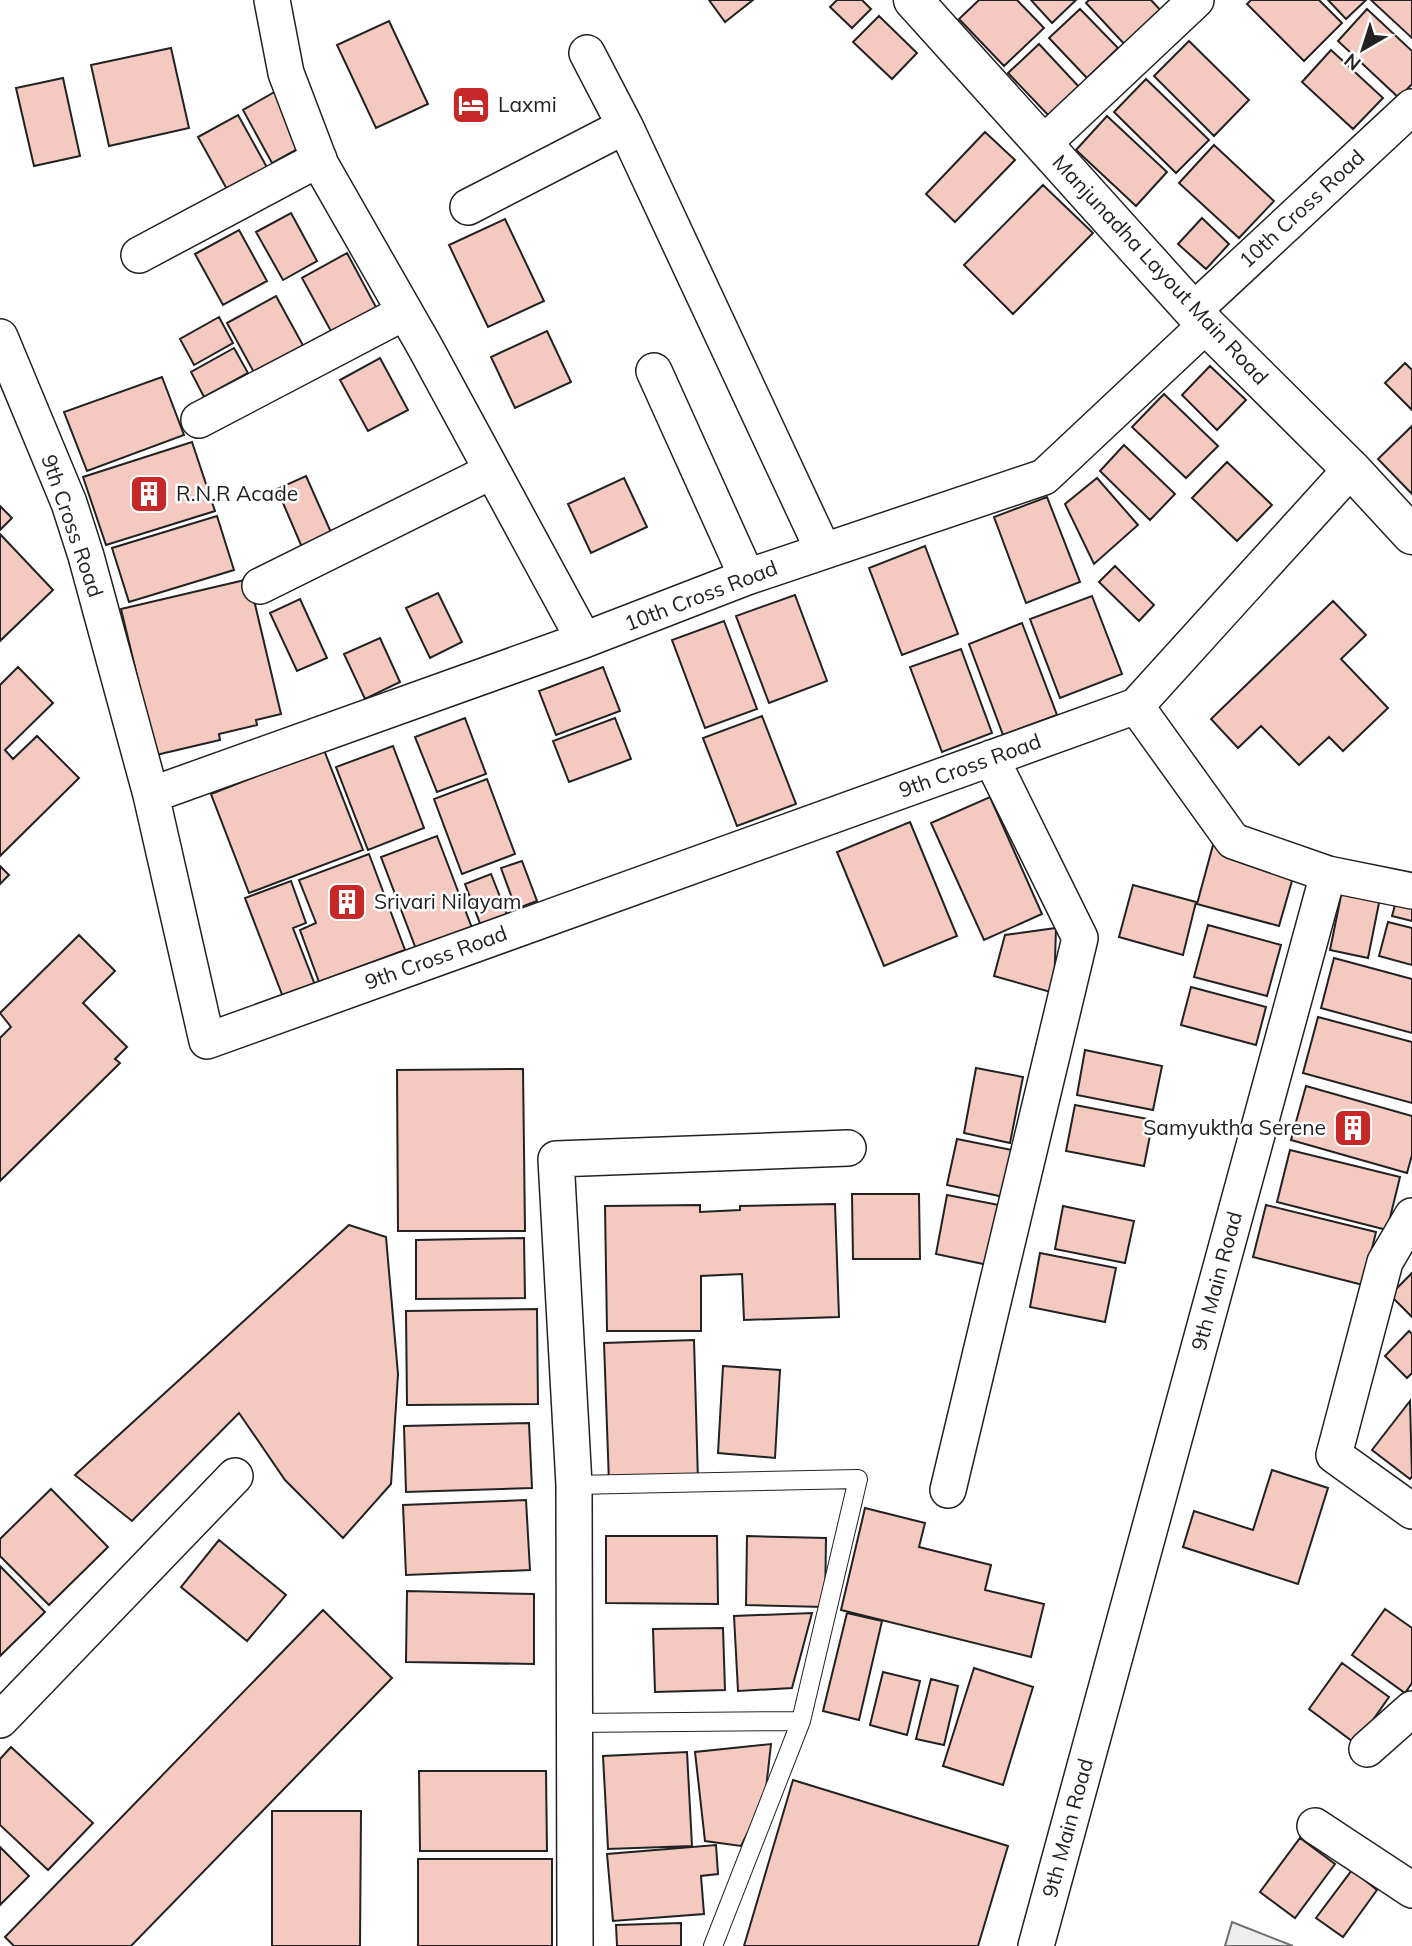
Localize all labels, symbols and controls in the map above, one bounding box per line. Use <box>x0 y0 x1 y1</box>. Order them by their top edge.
north arrow <box>1328 14 1398 84</box>
text: N <box>1339 48 1365 76</box>
hotel icon: Laxmi <box>450 84 492 126</box>
place label: Laxmi <box>498 91 557 117</box>
street label: 10th Cross Road <box>1233 144 1369 273</box>
street label: Manjunadha Layout Main Road <box>1047 149 1274 390</box>
street label: 9th Cross Road <box>36 451 110 601</box>
building icon: R.N.R Acade <box>128 473 170 515</box>
place label: R.N.R Acade <box>176 480 298 506</box>
street label: 10th Cross Road <box>620 554 781 636</box>
street label: 9th Cross Road <box>895 727 1044 803</box>
building icon: Srivari Nilayam <box>326 881 368 923</box>
place label: Srivari Nilayam <box>374 888 522 914</box>
street label: 9th Cross Road <box>361 919 510 995</box>
building icon: Samyuktha Serene <box>1332 1107 1374 1149</box>
place label: Samyuktha Serene <box>1143 1114 1326 1140</box>
street label: 9th Main Road <box>1185 1208 1247 1353</box>
street label: 9th Main Road <box>1036 1755 1098 1900</box>

